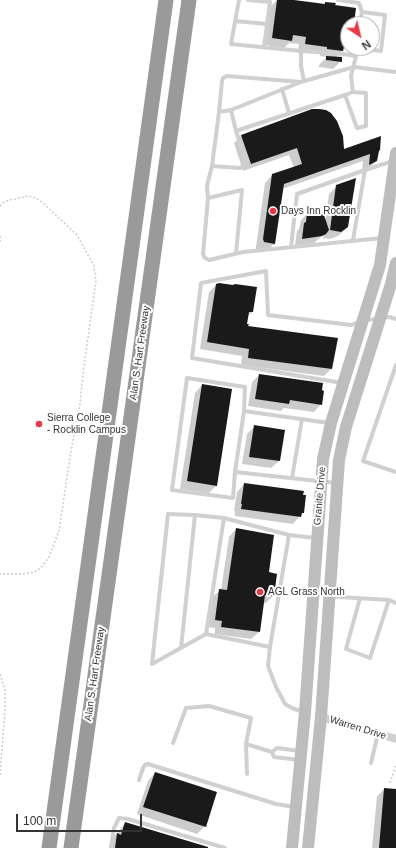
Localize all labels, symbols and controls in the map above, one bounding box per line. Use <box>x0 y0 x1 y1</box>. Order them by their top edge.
north arrow <box>340 16 380 56</box>
text: N <box>360 38 373 52</box>
place label: Days Inn Rocklin <box>281 205 356 217</box>
marker: Days Inn Rocklin <box>268 206 278 216</box>
street label: Alan S. Hart Freeway <box>127 305 153 401</box>
place label: Sierra College - Rocklin Campus <box>47 412 126 436</box>
marker: Sierra College - Rocklin Campus <box>34 419 44 429</box>
street label: Granite Drive <box>311 466 329 526</box>
place label: AGL Grass North <box>268 586 345 598</box>
marker: AGL Grass North <box>255 587 265 597</box>
street label: Alan S. Hart Freeway <box>82 626 108 722</box>
street label: Warren Drive <box>328 714 388 742</box>
scale bar <box>18 806 144 832</box>
text: 100 m <box>23 814 56 828</box>

